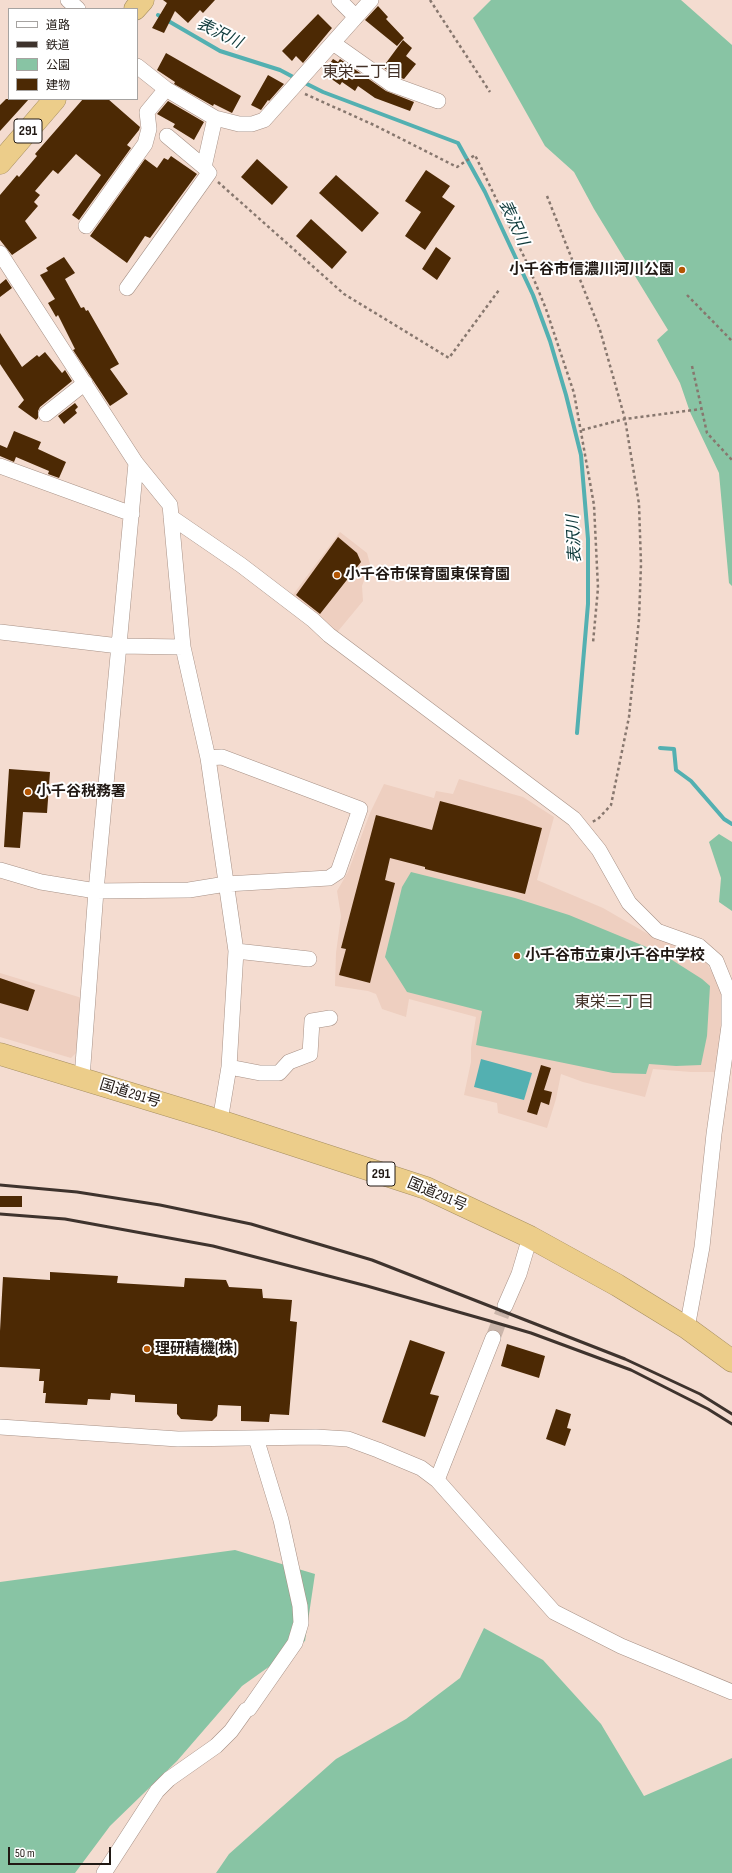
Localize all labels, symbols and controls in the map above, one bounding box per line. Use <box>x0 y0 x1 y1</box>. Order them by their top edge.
legend <box>8 8 138 100</box>
water label: 表沢川 <box>193 15 245 53</box>
text: 道路 <box>46 18 70 33</box>
text: 鉄道 <box>46 38 70 53</box>
text: 公園 <box>46 58 70 73</box>
district label: 東栄二丁目 <box>322 63 402 83</box>
text: 建物 <box>46 78 70 93</box>
road number: 291 <box>14 119 42 143</box>
water label: 表沢川 <box>494 197 532 249</box>
place label: 小千谷市信濃川河川公園 <box>509 261 674 279</box>
marker: 小千谷市信濃川河川公園 <box>677 265 687 275</box>
water label: 表沢川 <box>564 515 586 563</box>
place label: 小千谷市保育園東保育園 <box>345 566 510 584</box>
marker: 小千谷市保育園東保育園 <box>332 570 342 580</box>
place label: 小千谷税務署 <box>36 783 126 801</box>
marker: 小千谷税務署 <box>23 787 33 797</box>
place label: 小千谷市立東小千谷中学校 <box>525 947 705 965</box>
marker: 小千谷市立東小千谷中学校 <box>512 951 522 961</box>
district label: 東栄三丁目 <box>574 993 654 1013</box>
street label: 国道291号 <box>97 1076 163 1112</box>
road number: 291 <box>367 1162 395 1186</box>
street label: 国道291号 <box>404 1174 470 1216</box>
place label: 理研精機(株) <box>155 1340 237 1358</box>
marker: 理研精機(株) <box>142 1344 152 1354</box>
scale bar <box>10 1839 113 1865</box>
text: 50 m <box>15 1846 35 1861</box>

